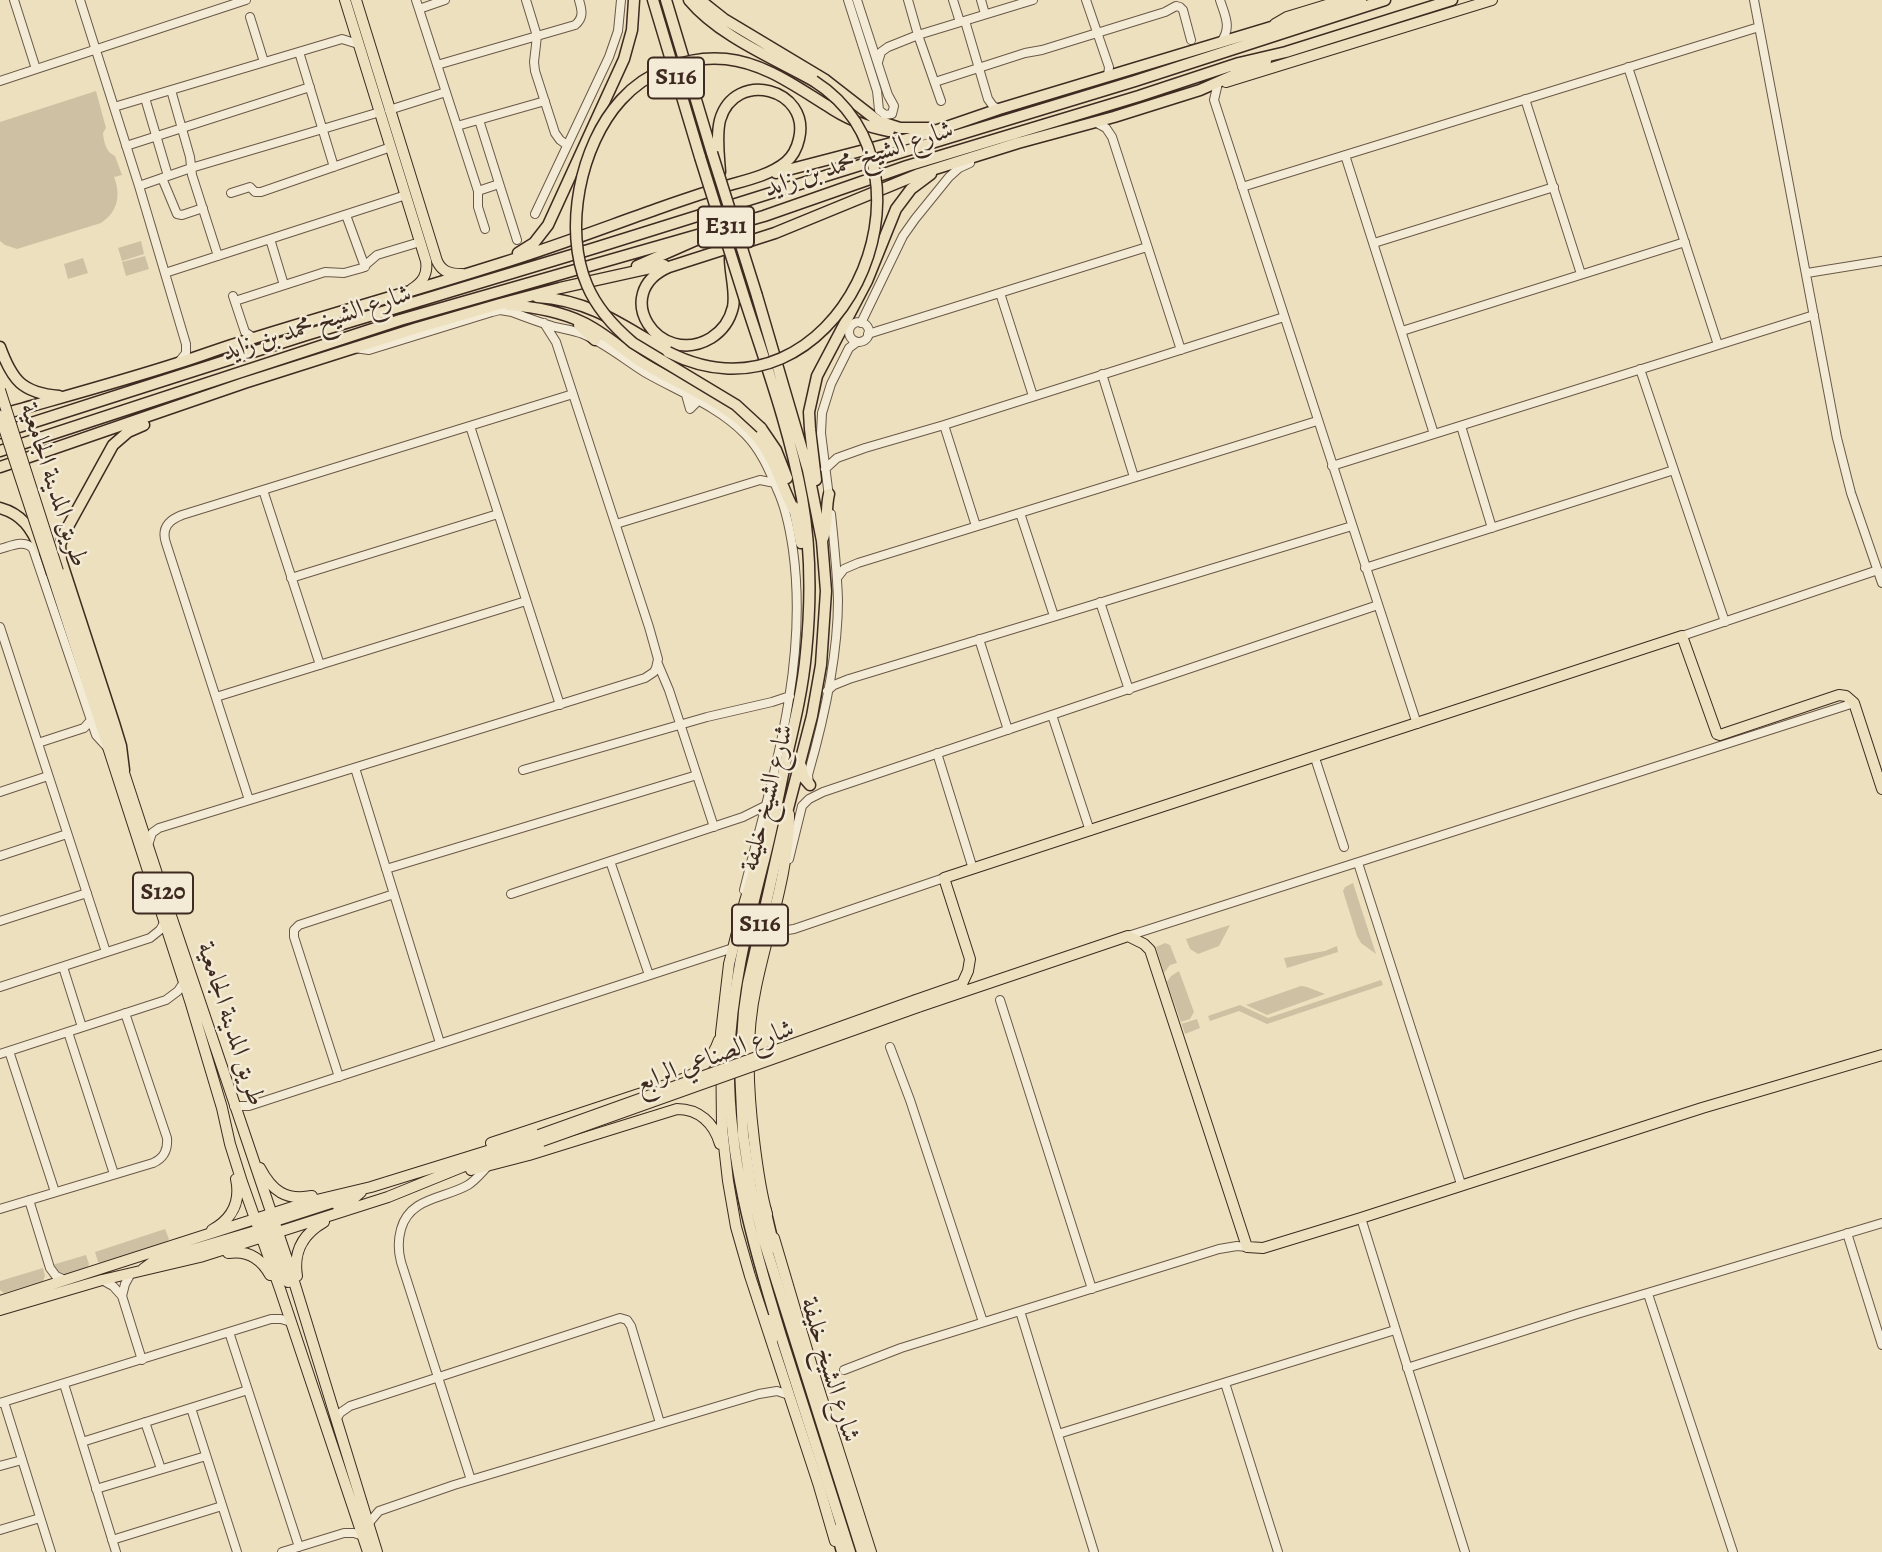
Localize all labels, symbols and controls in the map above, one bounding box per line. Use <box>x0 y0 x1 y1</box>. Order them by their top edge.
road number: S116 <box>648 57 704 98</box>
street label: شارع الشيخ محمد بن زايد <box>760 115 958 205</box>
road number: E311 <box>698 207 754 248</box>
street label: شارع الشيخ محمد بن زايد <box>218 279 416 369</box>
street label: طريق المدينة الجامعية <box>12 399 94 571</box>
street label: شارع الشيخ خليفة <box>735 721 801 875</box>
road number: S120 <box>133 872 193 914</box>
road number: S116 <box>732 904 788 945</box>
street label: طريق المدينة الجامعية <box>189 938 271 1110</box>
street label: شارع الصناعي الرابع <box>631 1014 799 1100</box>
street label: شارع الشيخ خليفة <box>792 1294 866 1446</box>

